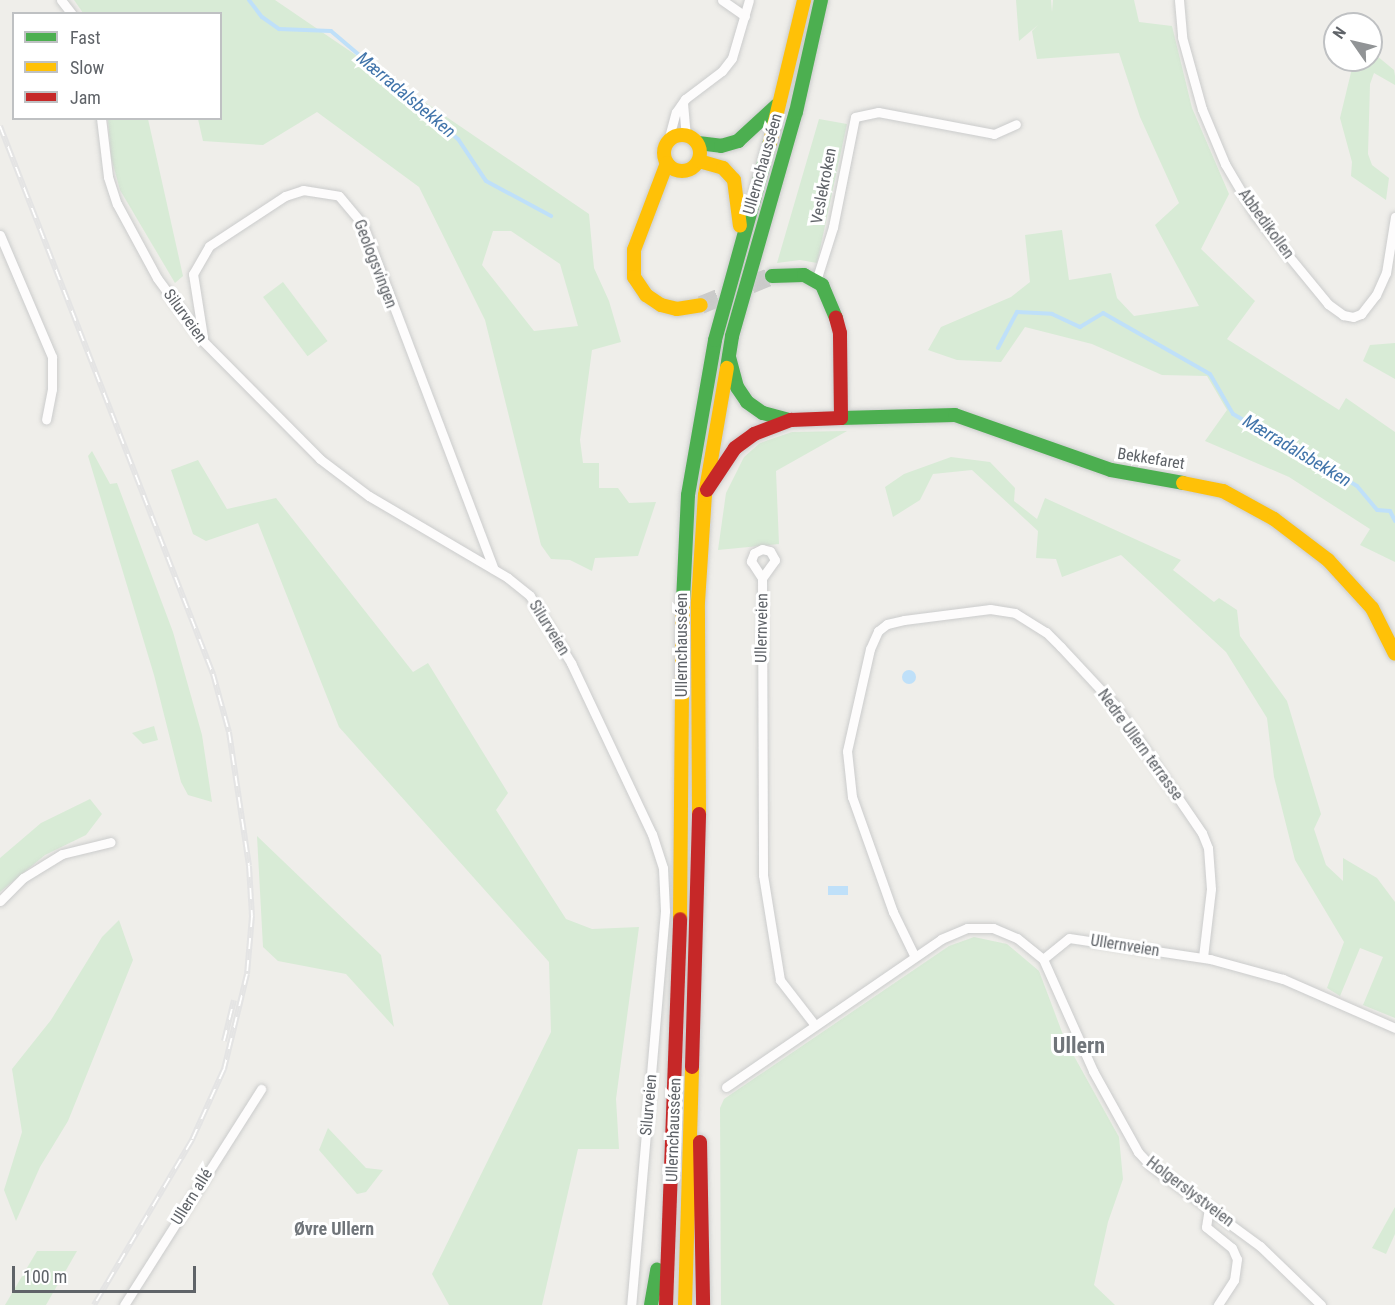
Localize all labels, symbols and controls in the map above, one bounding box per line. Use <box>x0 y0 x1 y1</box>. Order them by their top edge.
legend <box>12 12 222 120</box>
north arrow <box>1323 12 1383 72</box>
text: N <box>1329 23 1350 42</box>
text: Fast <box>70 27 101 48</box>
water label: Mærradalsbekken <box>352 47 460 143</box>
text: Slow <box>70 57 104 78</box>
text: Jam <box>70 87 101 108</box>
street label: Ullernchausséen <box>739 111 787 217</box>
street label: Veslekroken <box>807 146 841 226</box>
street label: Abbedikollen <box>1234 185 1298 263</box>
street label: Geologsvingen <box>349 217 401 311</box>
street label: Silurveien <box>159 285 211 347</box>
water label: Mærradalsbekken <box>1239 410 1355 492</box>
street label: Bekkefaret <box>1116 444 1186 474</box>
street label: Ullernchausséen <box>672 593 692 697</box>
street label: Ullernveien <box>752 593 772 663</box>
street label: Silurveien <box>525 597 573 659</box>
street label: Nedre Ullern terrasse <box>1093 686 1187 804</box>
street label: Ullernveien <box>1089 931 1161 961</box>
district label: Ullern <box>1053 1033 1105 1059</box>
street label: Silurveien <box>637 1074 661 1136</box>
street label: Ullernchausséen <box>663 1078 685 1182</box>
street label: Holgerslystveien <box>1142 1153 1238 1231</box>
street label: Ullern allé <box>167 1165 217 1229</box>
district label: Øvre Ullern <box>294 1218 374 1240</box>
scale bar <box>15 1254 200 1292</box>
text: 100 m <box>23 1266 67 1287</box>

